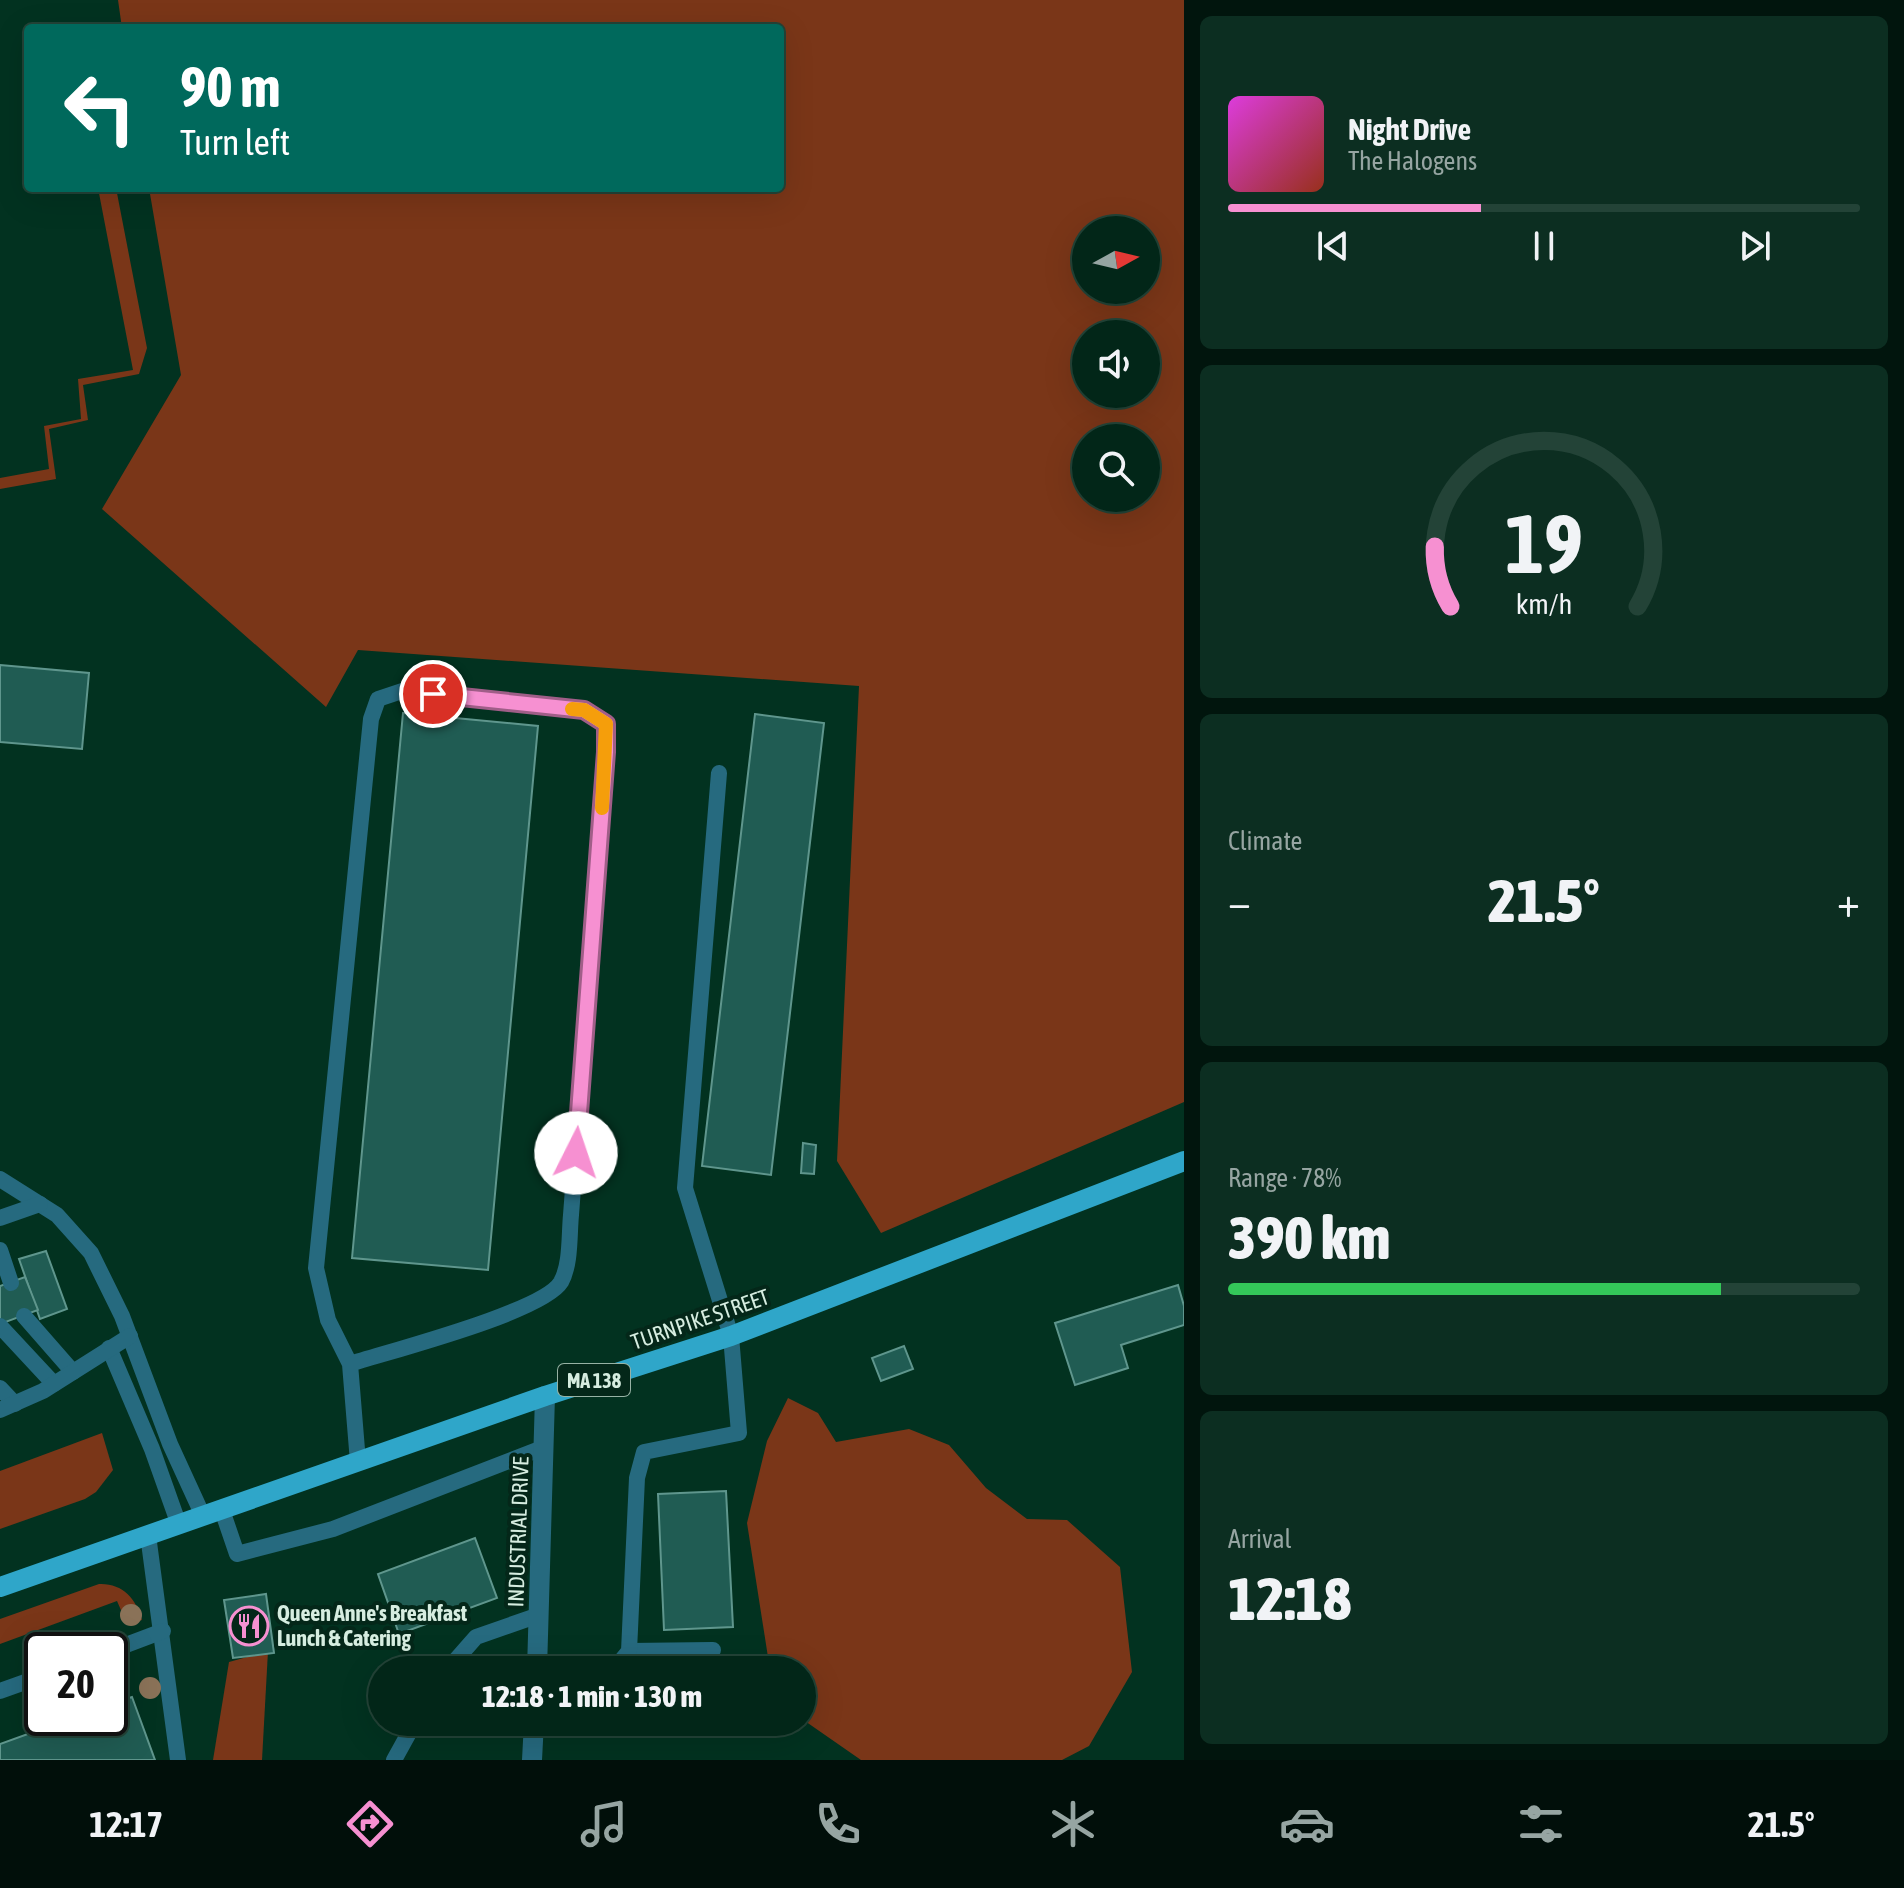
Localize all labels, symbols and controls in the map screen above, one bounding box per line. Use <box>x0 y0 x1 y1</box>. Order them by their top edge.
text: 90 m <box>180 55 281 119</box>
icon: left <box>48 56 152 160</box>
text: Night Drive <box>1348 112 1471 146</box>
text: Turn left <box>180 121 290 163</box>
text: The Halogens <box>1348 146 1477 176</box>
north arrow <box>1072 216 1160 304</box>
map controls <box>1072 216 1160 512</box>
icon: previous <box>1311 224 1355 268</box>
icon: pause <box>1522 224 1566 268</box>
icon: next <box>1733 224 1777 268</box>
button: sound <box>1072 320 1160 408</box>
button: search <box>1072 424 1160 512</box>
text: 19 <box>1505 495 1583 591</box>
text: km/h <box>1516 587 1572 620</box>
pin <box>399 660 467 728</box>
icon: arrive <box>411 672 455 716</box>
text: Climate <box>1228 826 1302 856</box>
text: 21.5° <box>1488 866 1600 935</box>
text: − <box>1228 876 1251 926</box>
text: + <box>1837 876 1860 926</box>
position arrow <box>534 1111 618 1195</box>
text: Range · 78% <box>1228 1163 1341 1193</box>
text: 390 km <box>1228 1203 1390 1272</box>
street label: TURNPIKE STREET <box>627 1283 773 1355</box>
road number: MA 138 <box>558 1364 630 1396</box>
street label: INDUSTRIAL DRIVE <box>502 1456 534 1608</box>
text: Arrival <box>1228 1524 1292 1554</box>
text: 12:18 <box>1228 1564 1351 1633</box>
place label: Queen Anne's Breakfast Lunch & Catering <box>277 1600 468 1651</box>
restaurant icon: Queen Anne's Breakfast Lunch & Catering <box>228 1605 270 1647</box>
speed limit sign: 20 <box>24 1632 128 1736</box>
text: 12:18 · 1 min · 130 m <box>482 1679 702 1713</box>
icon: directions <box>342 1796 398 1852</box>
icon: music <box>576 1796 632 1852</box>
icon: phone <box>810 1796 866 1852</box>
icon: climate <box>1045 1796 1101 1852</box>
icon: car <box>1279 1796 1335 1852</box>
icon: filters <box>1513 1796 1569 1852</box>
text: 12:17 <box>89 1803 163 1845</box>
text: 21.5° <box>1748 1803 1815 1845</box>

